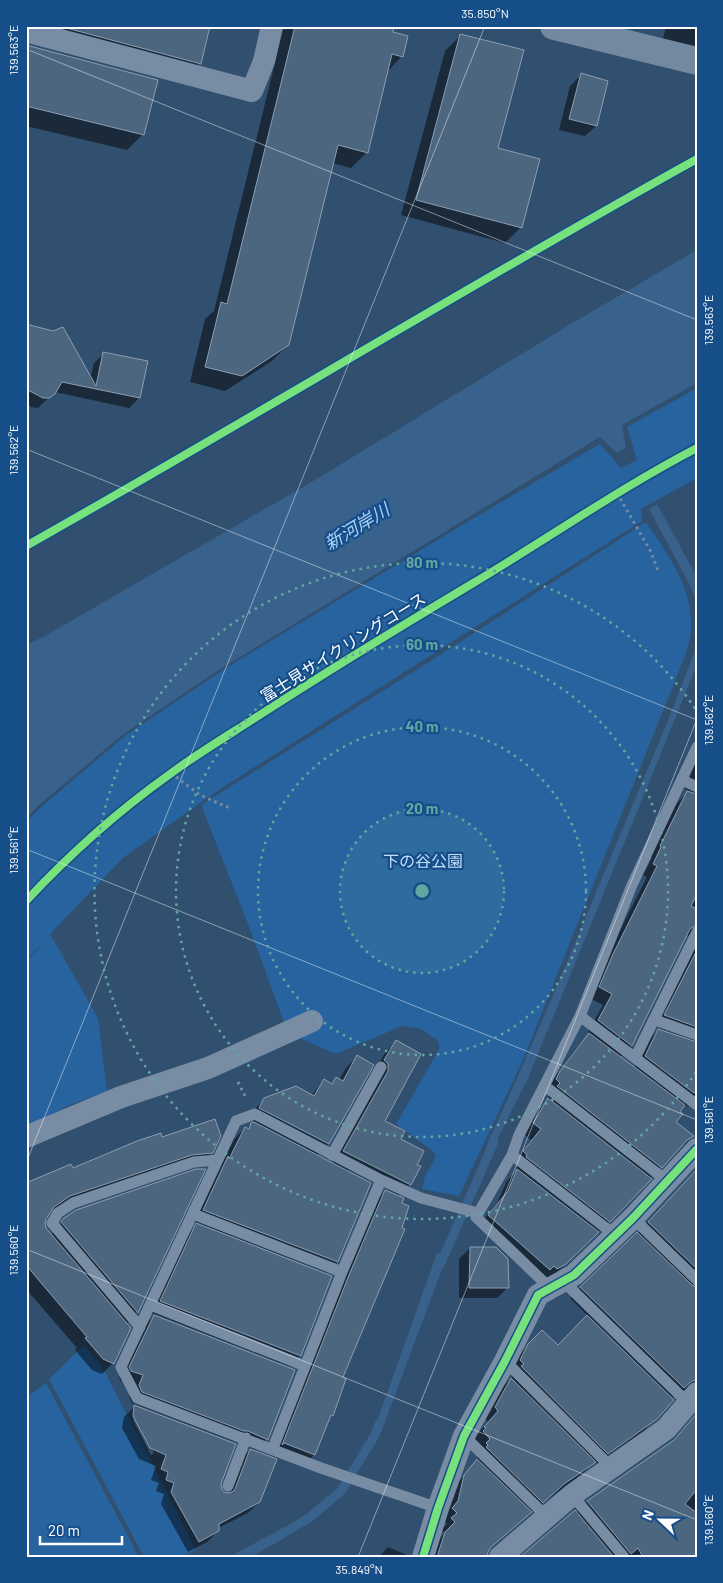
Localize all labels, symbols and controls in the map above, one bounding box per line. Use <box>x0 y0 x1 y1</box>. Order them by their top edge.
text: 35.850°N <box>461 6 509 20</box>
text: 139.563°E <box>6 25 20 75</box>
text: 139.563°E <box>701 295 715 345</box>
text: 139.562°E <box>6 425 20 475</box>
water label: 新河岸川 <box>320 497 395 554</box>
text: 80 m <box>406 553 438 571</box>
street label: 富士見サイクリングコース <box>257 588 429 705</box>
text: 60 m <box>406 635 438 653</box>
text: 139.562°E <box>701 695 715 745</box>
text: 40 m <box>405 717 439 735</box>
text: 20 m <box>406 799 438 817</box>
text: 139.561°E <box>6 826 20 874</box>
park label: 下の谷公園 <box>383 851 463 870</box>
centre of rings <box>413 882 431 900</box>
text: 139.561°E <box>701 1096 715 1144</box>
text: 139.560°E <box>6 1225 20 1275</box>
text: 139.560°E <box>701 1495 715 1545</box>
north arrow <box>636 1496 686 1546</box>
text: N <box>638 1507 657 1522</box>
scale bar <box>40 1513 122 1545</box>
text: 20 m <box>48 1521 80 1539</box>
text: 35.849°N <box>335 1562 383 1576</box>

